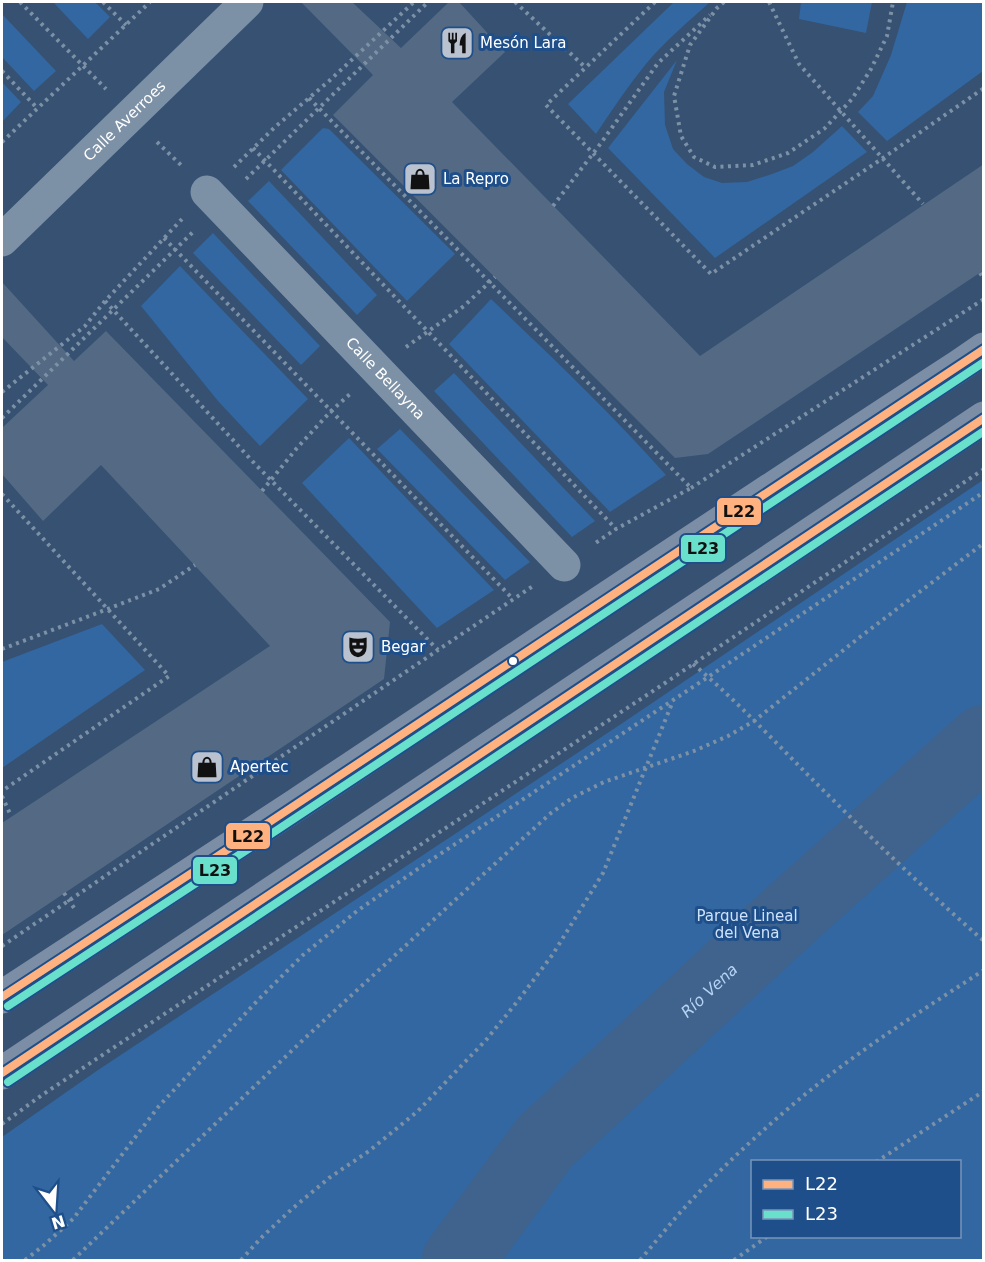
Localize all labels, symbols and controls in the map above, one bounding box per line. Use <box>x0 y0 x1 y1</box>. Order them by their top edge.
restaurant icon: Mesón Lara <box>439 25 475 61</box>
place label: Mesón Lara <box>480 34 566 52</box>
street label: Calle Averroes <box>80 77 170 165</box>
shop icon: La Repro <box>402 161 438 197</box>
place label: La Repro <box>443 170 509 188</box>
street label: Calle Bellayna <box>342 334 429 423</box>
line badge: L22 <box>716 497 762 526</box>
text: L22 <box>723 502 755 521</box>
line badge: L23 <box>680 534 726 563</box>
text: L23 <box>687 539 719 558</box>
theatre icon: Begar <box>340 629 376 665</box>
place label: Begar <box>381 638 426 656</box>
unlabelled marker <box>507 655 519 667</box>
shop icon: Apertec <box>189 749 225 785</box>
place label: Apertec <box>230 758 289 776</box>
line badge: L22 <box>225 822 271 850</box>
text: L22 <box>232 827 264 846</box>
line badge: L23 <box>192 856 238 885</box>
text: L23 <box>199 861 231 880</box>
park label: Parque Lineal del Vena <box>696 907 798 942</box>
water label: Río Vena <box>677 960 741 1021</box>
legend <box>751 1160 961 1238</box>
text: L22 <box>805 1173 838 1194</box>
north arrow <box>24 1178 84 1238</box>
text: L23 <box>805 1203 838 1224</box>
text: N <box>49 1211 67 1233</box>

